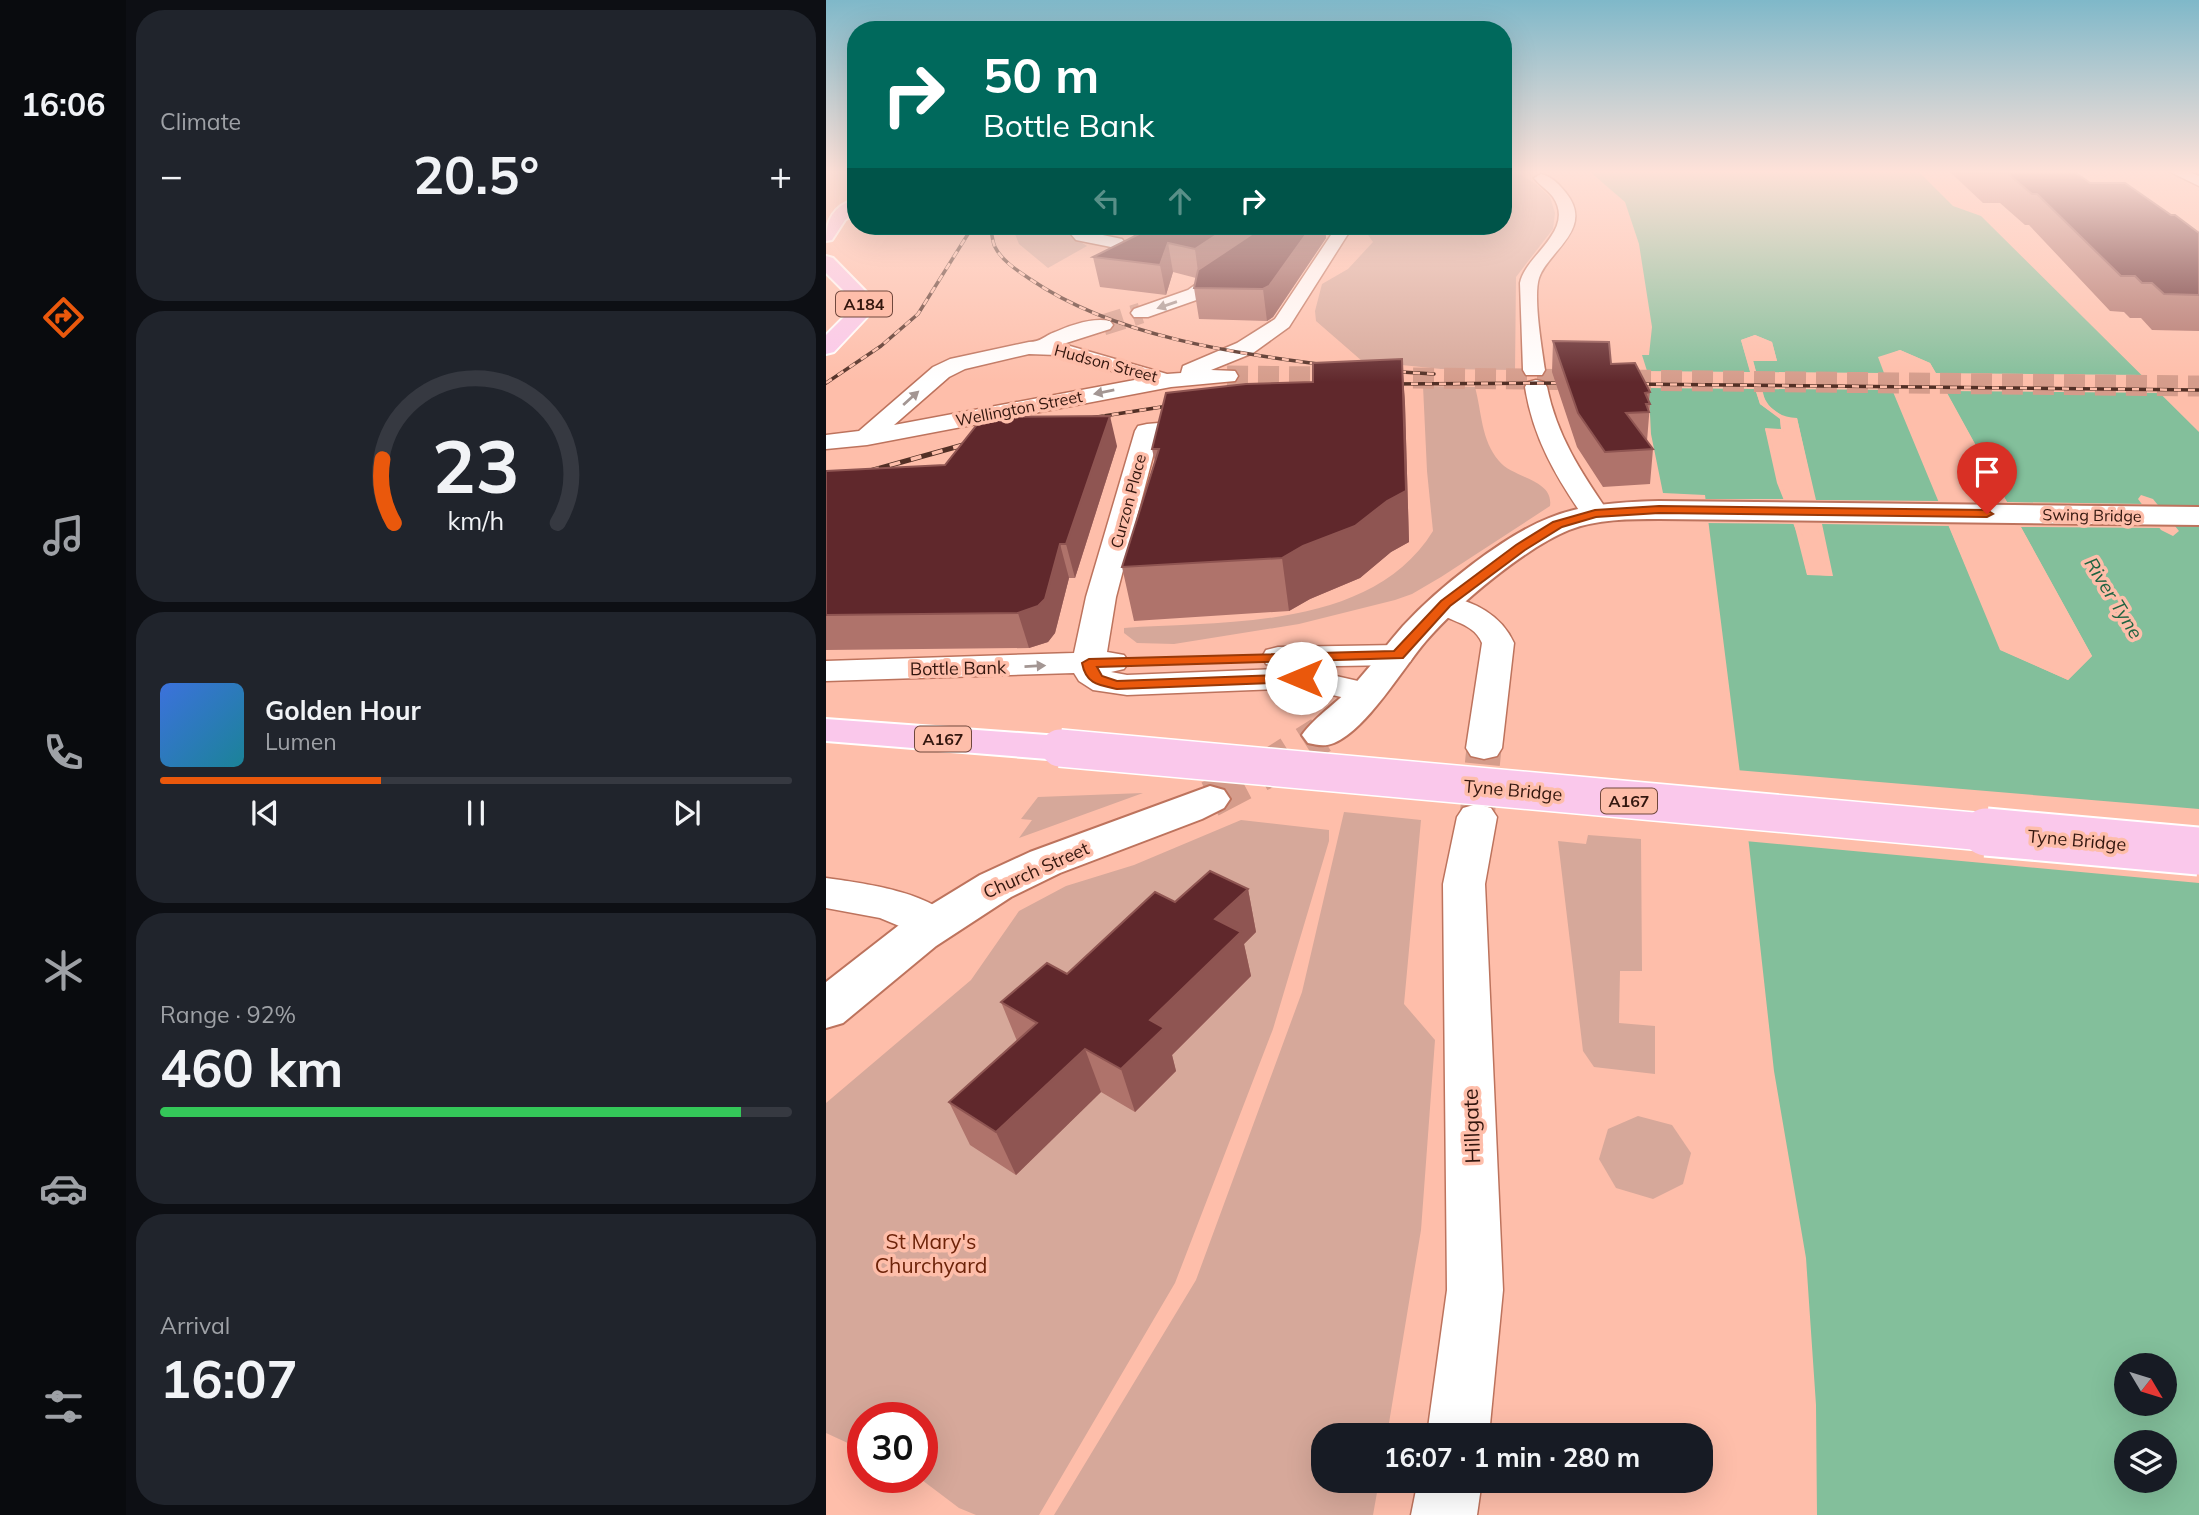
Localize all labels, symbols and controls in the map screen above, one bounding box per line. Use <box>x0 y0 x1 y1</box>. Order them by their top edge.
text: 50 m <box>983 44 1099 105</box>
icon: right <box>868 49 959 140</box>
text: 16:06 <box>21 84 105 124</box>
text: Bottle Bank <box>983 105 1154 145</box>
text: Climate <box>160 107 241 136</box>
text: 20.5° <box>413 142 539 207</box>
text: − <box>160 151 183 199</box>
text: + <box>769 151 792 199</box>
icon: left <box>1088 182 1126 220</box>
icon: ahead <box>1161 182 1199 220</box>
icon: right <box>1234 182 1272 220</box>
road number: A184 <box>836 292 892 316</box>
icon: directions <box>39 293 88 342</box>
one-way arrow <box>1157 300 1178 311</box>
street label: Hudson Street <box>1052 340 1160 386</box>
street label: Wellington Street <box>954 386 1084 430</box>
one-way arrow <box>1093 387 1115 398</box>
one-way arrow <box>902 391 919 407</box>
text: 23 <box>432 420 520 511</box>
pin <box>1957 442 2017 514</box>
street label: Curzon Place <box>1106 452 1150 550</box>
icon: arrive <box>1968 453 2006 491</box>
text: km/h <box>448 504 504 535</box>
street label: Swing Bridge <box>2042 504 2142 526</box>
icon: music <box>39 511 88 560</box>
water label: River Tyne <box>2080 553 2148 643</box>
position arrow <box>1264 641 1338 715</box>
street label: Bottle Bank <box>910 656 1007 680</box>
one-way arrow <box>1024 661 1046 672</box>
text: Golden Hour <box>265 694 421 727</box>
road number: A167 <box>915 726 971 752</box>
text: Lumen <box>265 727 337 756</box>
icon: phone <box>39 728 88 777</box>
street label: Tyne Bridge <box>1463 774 1563 806</box>
road number: A167 <box>1601 788 1657 814</box>
icon: previous <box>246 794 284 832</box>
icon: pause <box>457 794 495 832</box>
icon: next <box>668 794 706 832</box>
street label: Tyne Bridge <box>2027 824 2127 856</box>
street label: Church Street <box>979 836 1093 904</box>
icon: climate <box>39 946 88 995</box>
text: Range · 92% <box>160 1000 296 1029</box>
text: 460 km <box>160 1035 343 1100</box>
street label: Hillgate <box>1457 1088 1485 1164</box>
icon: car <box>39 1164 88 1213</box>
park label: St Mary's Churchyard <box>875 1228 987 1278</box>
text: Arrival <box>160 1311 230 1340</box>
text: 16:07 <box>160 1346 298 1411</box>
north arrow <box>2114 1353 2177 1416</box>
map controls <box>2114 1353 2177 1493</box>
icon: filters <box>39 1382 88 1431</box>
speed limit sign: 30 <box>847 1402 938 1493</box>
button: layers <box>2114 1430 2177 1493</box>
text: 16:07 · 1 min · 280 m <box>1384 1441 1640 1474</box>

